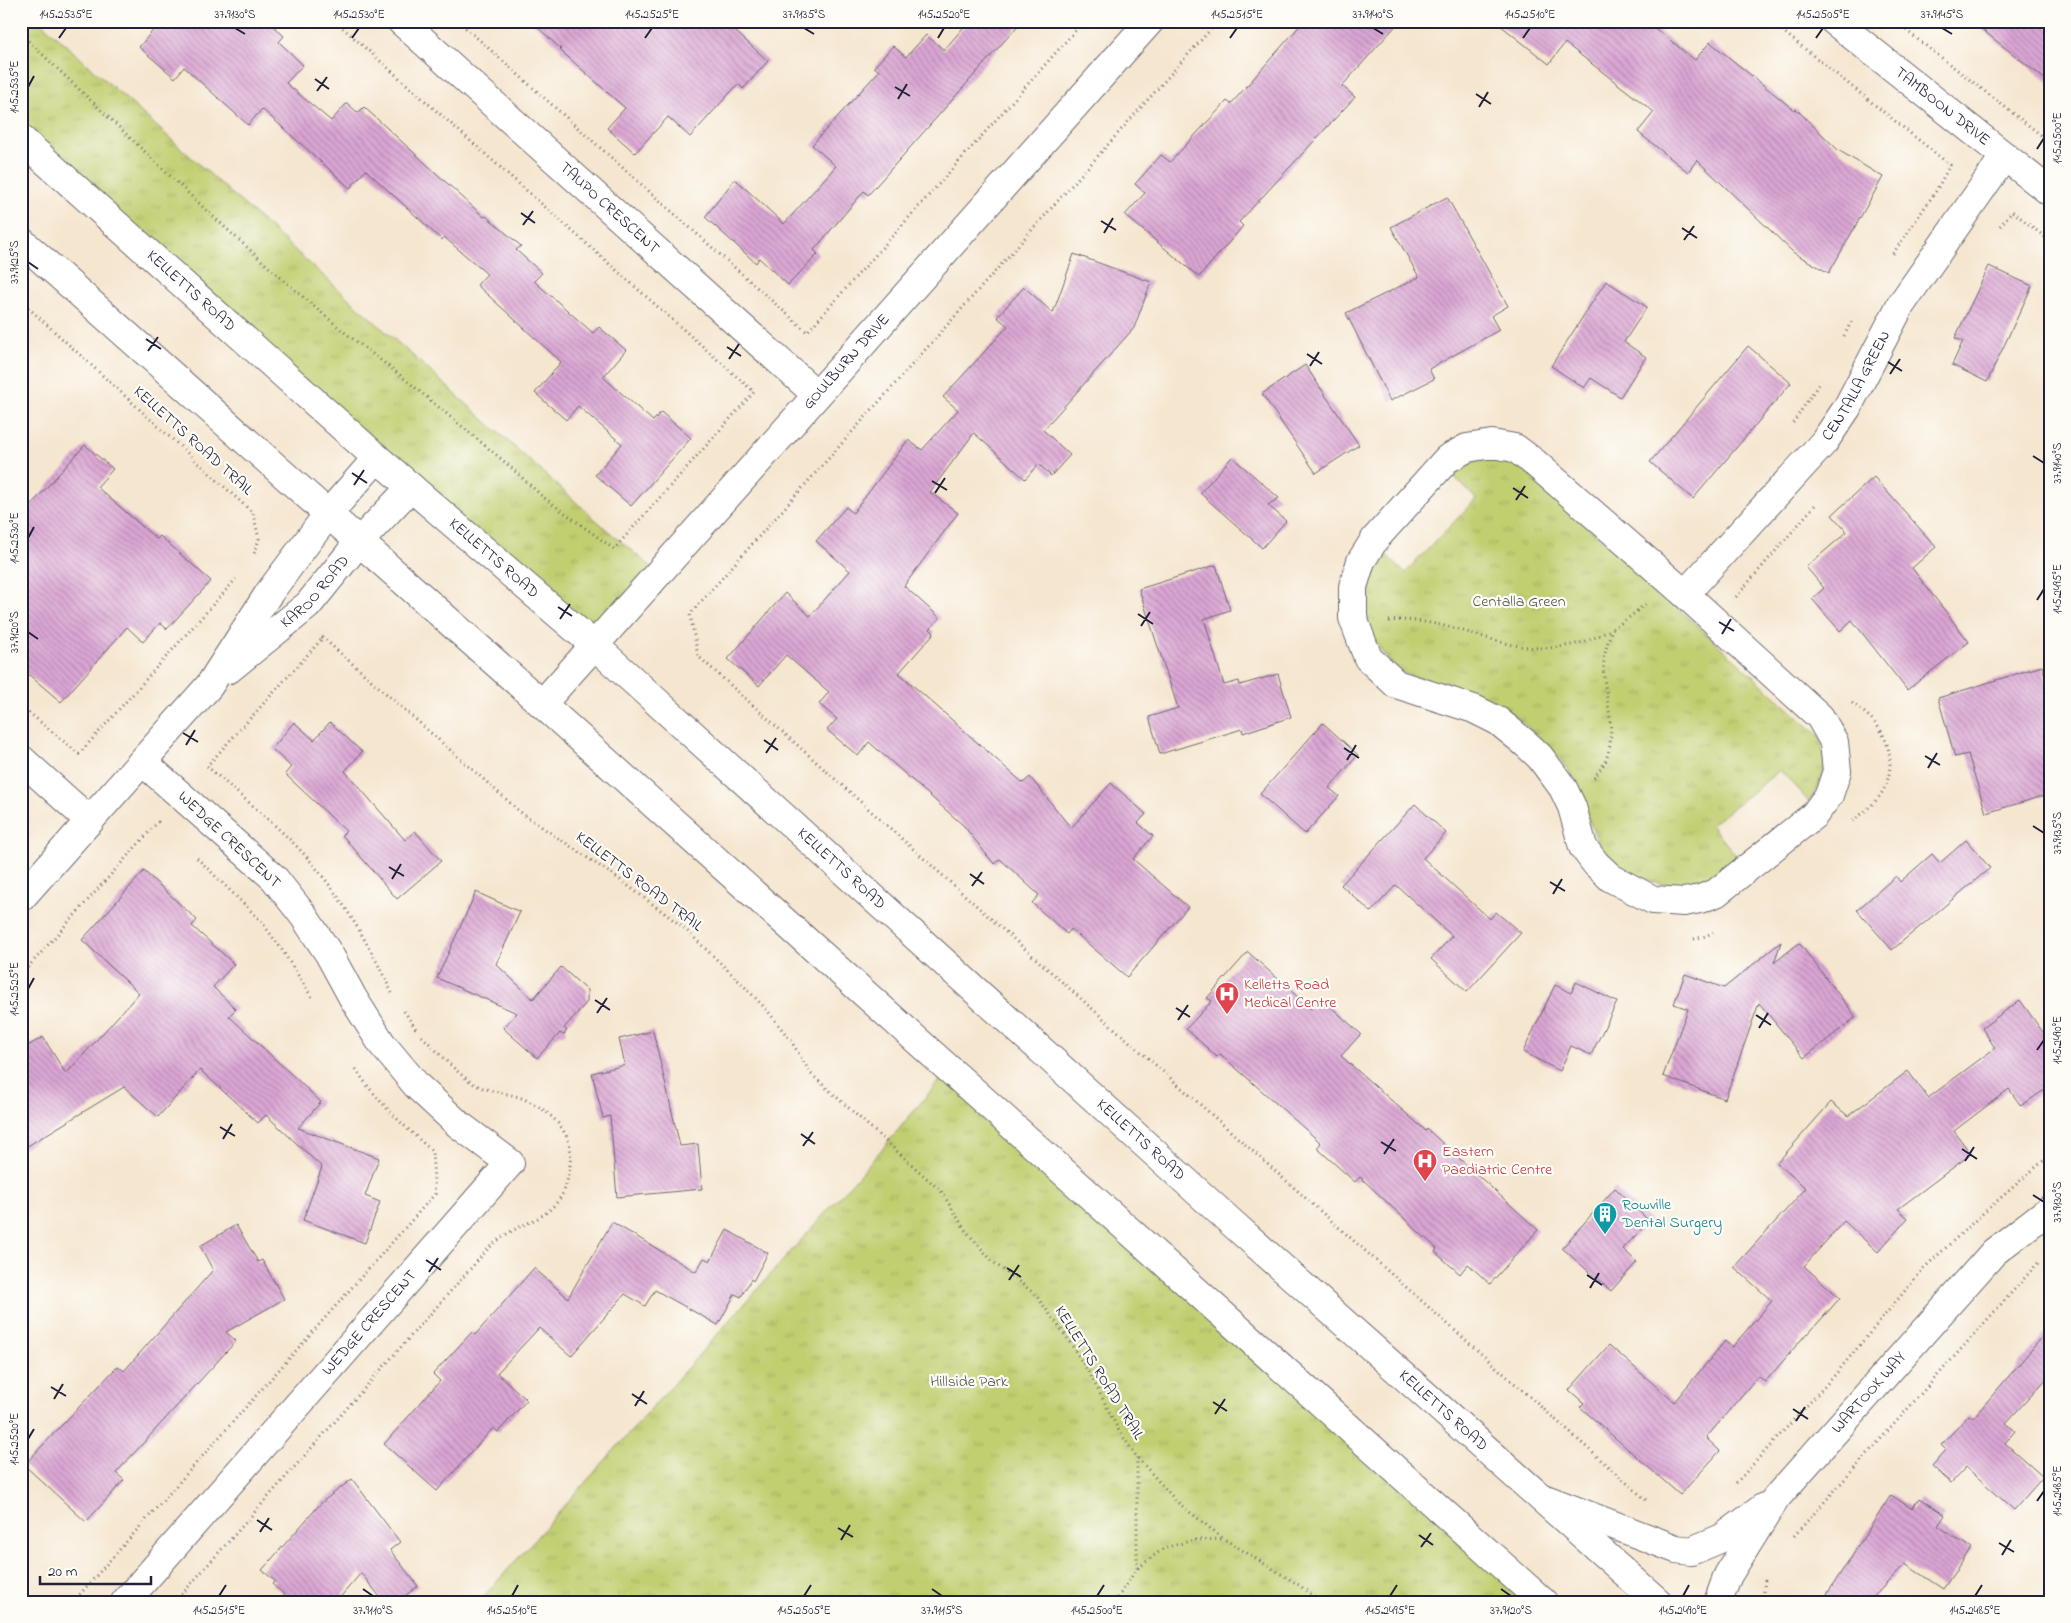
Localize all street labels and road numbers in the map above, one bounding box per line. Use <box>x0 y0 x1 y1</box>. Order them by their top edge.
street label: TAMBOON DRIVE <box>1889 61 1995 152</box>
street label: TAUPO CRESCENT <box>554 156 665 260</box>
street label: KELLETTS ROAD <box>141 245 241 338</box>
street label: GOULBURN DRIVE <box>797 309 896 415</box>
street label: CENTALLA GREEN <box>1816 327 1897 446</box>
street label: KELLETTS ROAD TRAIL <box>128 380 258 502</box>
street label: KELLETTS ROAD <box>443 513 544 604</box>
street label: KAROO ROAD <box>276 550 356 635</box>
street label: WEDGE CRESCENT <box>172 786 286 894</box>
street label: KELLETTS ROAD <box>791 822 891 916</box>
street label: KELLETTS ROAD TRAIL <box>570 826 708 938</box>
street label: KELLETTS ROAD <box>1091 1093 1190 1187</box>
street label: WEDGE CRESCENT <box>317 1265 423 1381</box>
street label: KELLETTS ROAD TRAIL <box>1048 1301 1150 1445</box>
street label: WARTOOK WAY <box>1826 1346 1913 1439</box>
street label: KELLETTS ROAD <box>1393 1364 1493 1457</box>

